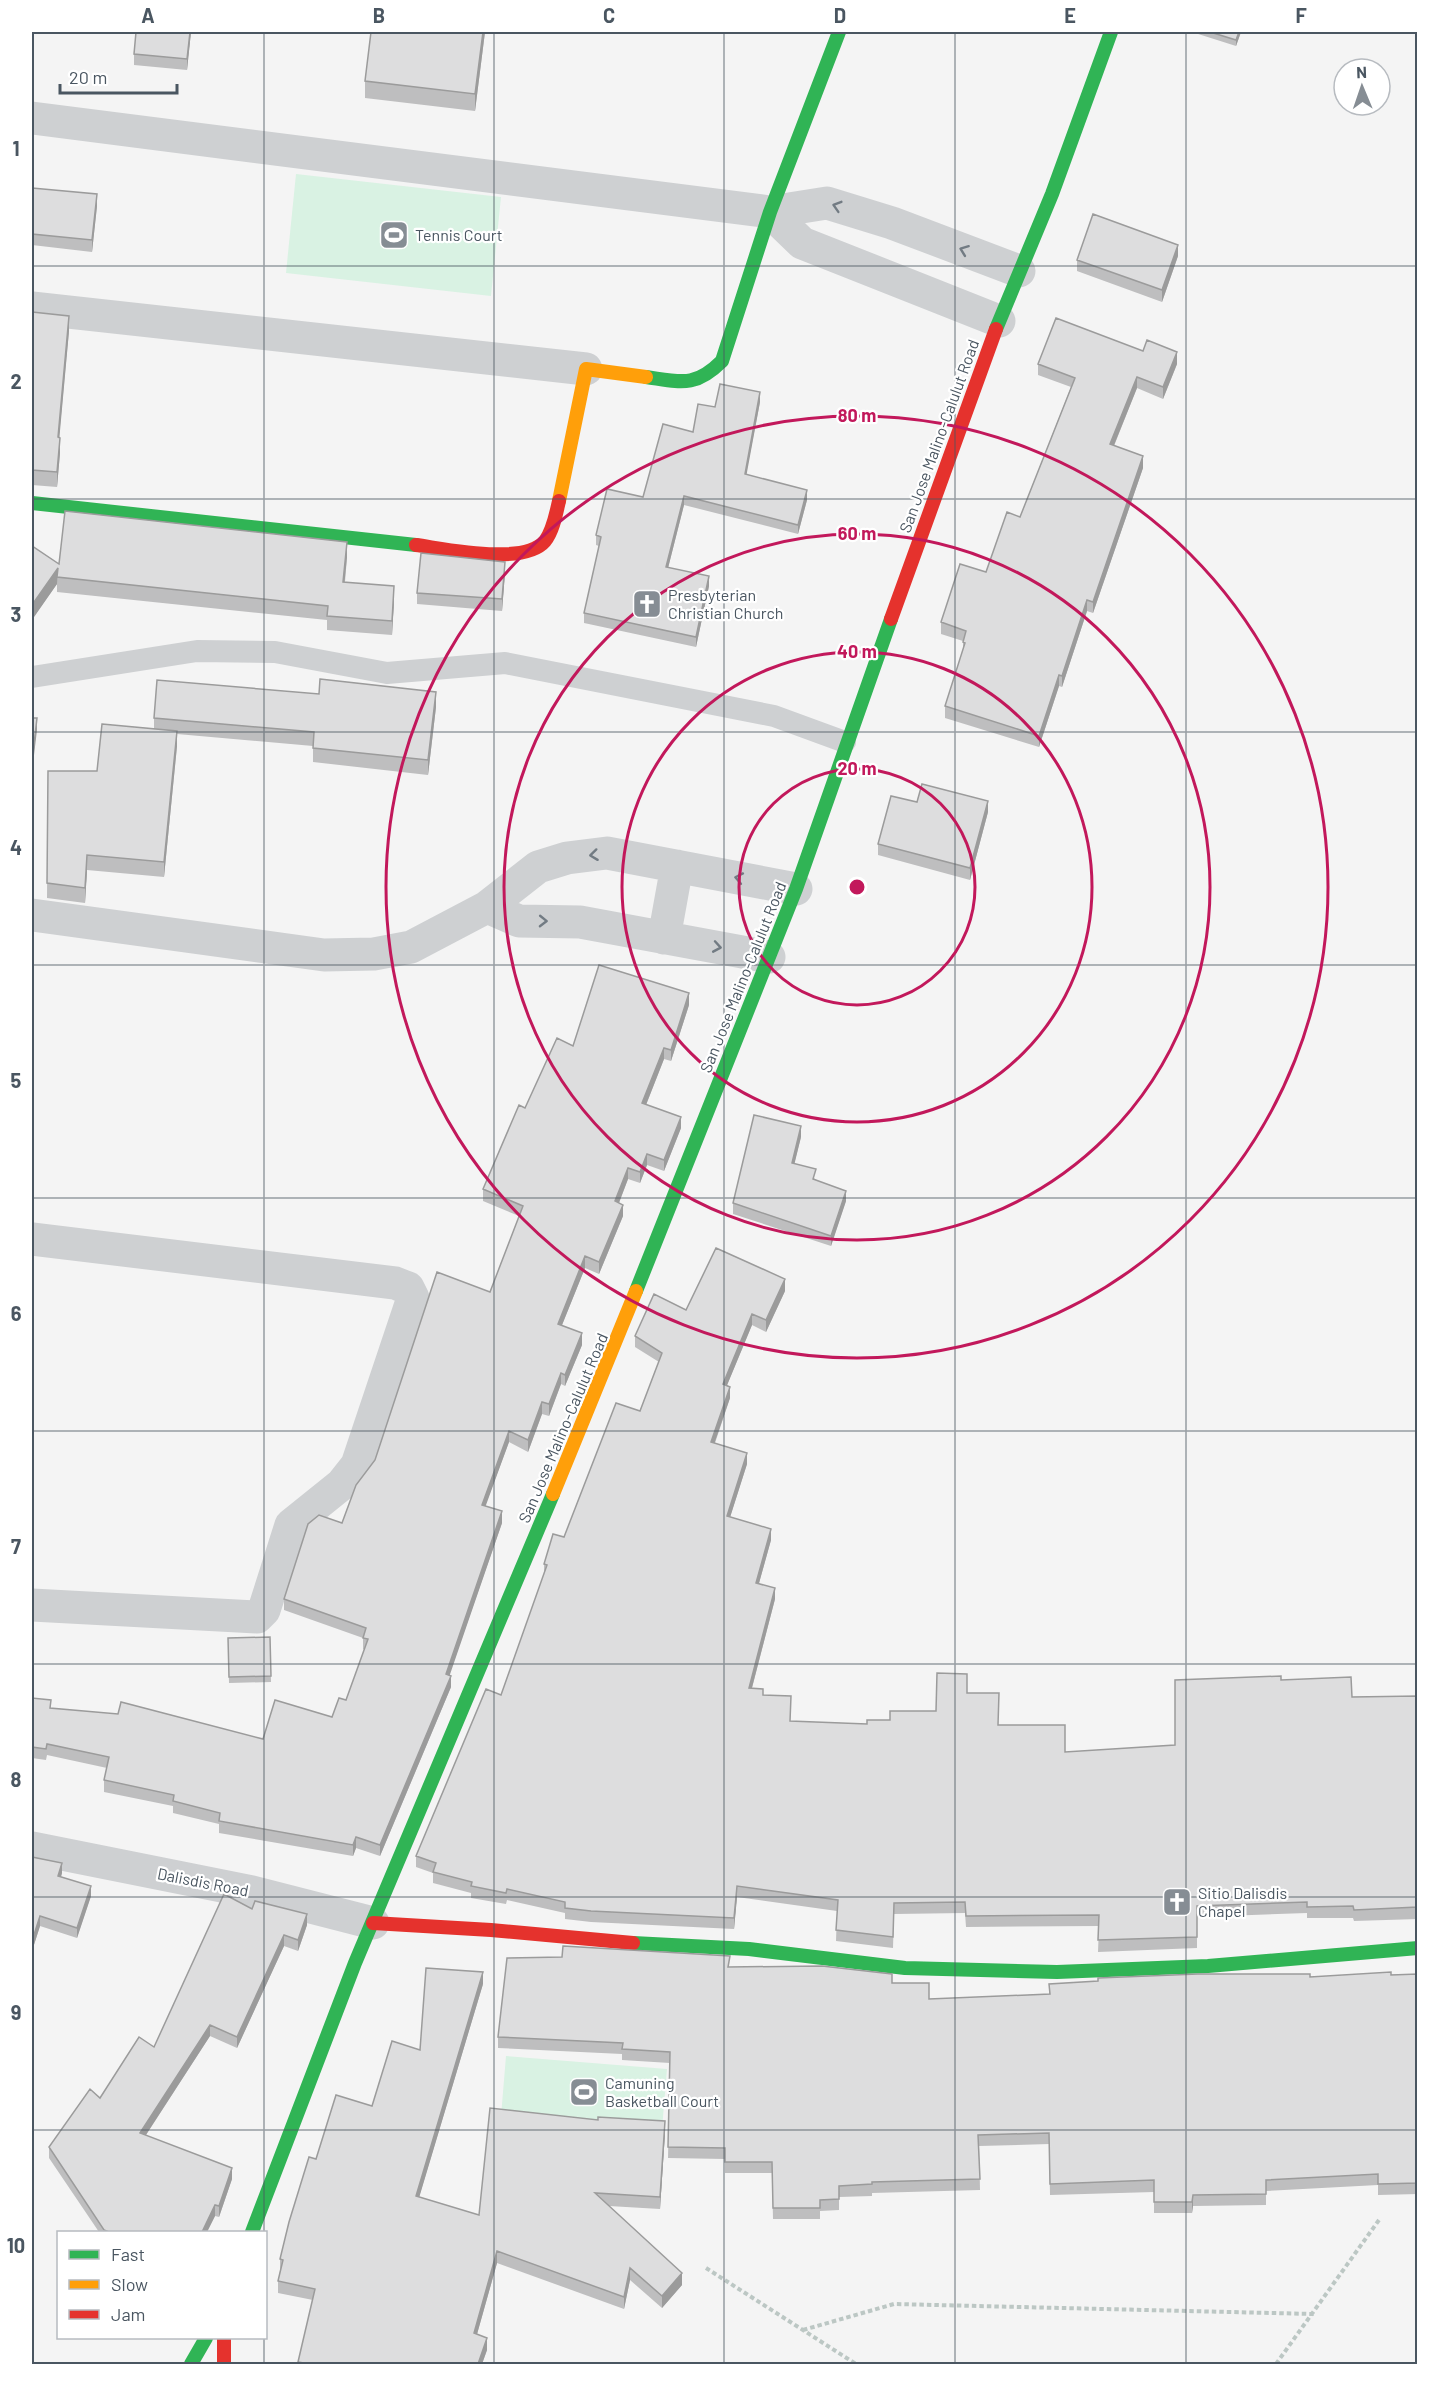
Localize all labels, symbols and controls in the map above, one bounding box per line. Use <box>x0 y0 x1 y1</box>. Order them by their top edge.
text: A <box>141 3 155 27</box>
text: B <box>373 3 385 27</box>
text: C <box>603 3 615 27</box>
text: D <box>834 3 846 27</box>
text: E <box>1064 3 1076 27</box>
text: F <box>1295 3 1307 27</box>
scale bar <box>60 57 177 95</box>
north arrow <box>1332 57 1392 117</box>
text: N <box>1356 62 1367 81</box>
text: 20 m <box>69 66 107 88</box>
text: 1 <box>12 136 20 160</box>
one-way arrow <box>832 201 843 213</box>
sports icon: Tennis Court <box>378 219 410 251</box>
place label: Tennis Court <box>415 225 503 244</box>
one-way arrow <box>959 245 970 258</box>
street label: San Jose Malino-Calulut Road <box>895 337 982 535</box>
text: 2 <box>10 369 22 393</box>
text: 80 m <box>838 404 876 426</box>
text: 60 m <box>838 522 876 544</box>
place label: Presbyterian Christian Church <box>668 585 783 622</box>
church icon: Presbyterian Christian Church <box>631 588 663 620</box>
text: 3 <box>11 602 21 626</box>
text: 40 m <box>837 640 877 662</box>
text: 20 m <box>838 757 876 779</box>
text: 4 <box>10 835 22 859</box>
one-way arrow <box>589 848 598 860</box>
one-way arrow <box>734 872 744 885</box>
centre of rings <box>847 877 867 897</box>
street label: San Jose Malino-Calulut Road <box>695 879 790 1075</box>
one-way arrow <box>539 915 548 927</box>
one-way arrow <box>711 940 721 953</box>
text: 5 <box>11 1068 22 1092</box>
text: 6 <box>11 1301 22 1325</box>
street label: San Jose Malino-Calulut Road <box>514 1330 611 1526</box>
text: 7 <box>11 1534 21 1558</box>
text: 8 <box>11 1767 22 1791</box>
street label: Dalisdis Road <box>156 1863 250 1900</box>
place label: Sitio Dalisdis Chapel <box>1198 1883 1287 1920</box>
church icon: Sitio Dalisdis Chapel <box>1161 1886 1193 1918</box>
text: 9 <box>11 2000 21 2024</box>
place label: Camuning Basketball Court <box>605 2073 719 2110</box>
sports icon: Camuning Basketball Court <box>568 2076 600 2108</box>
legend <box>57 2231 267 2339</box>
text: 10 <box>7 2233 25 2257</box>
text: Fast <box>111 2243 145 2265</box>
text: Slow <box>111 2273 148 2295</box>
text: Jam <box>111 2303 145 2325</box>

